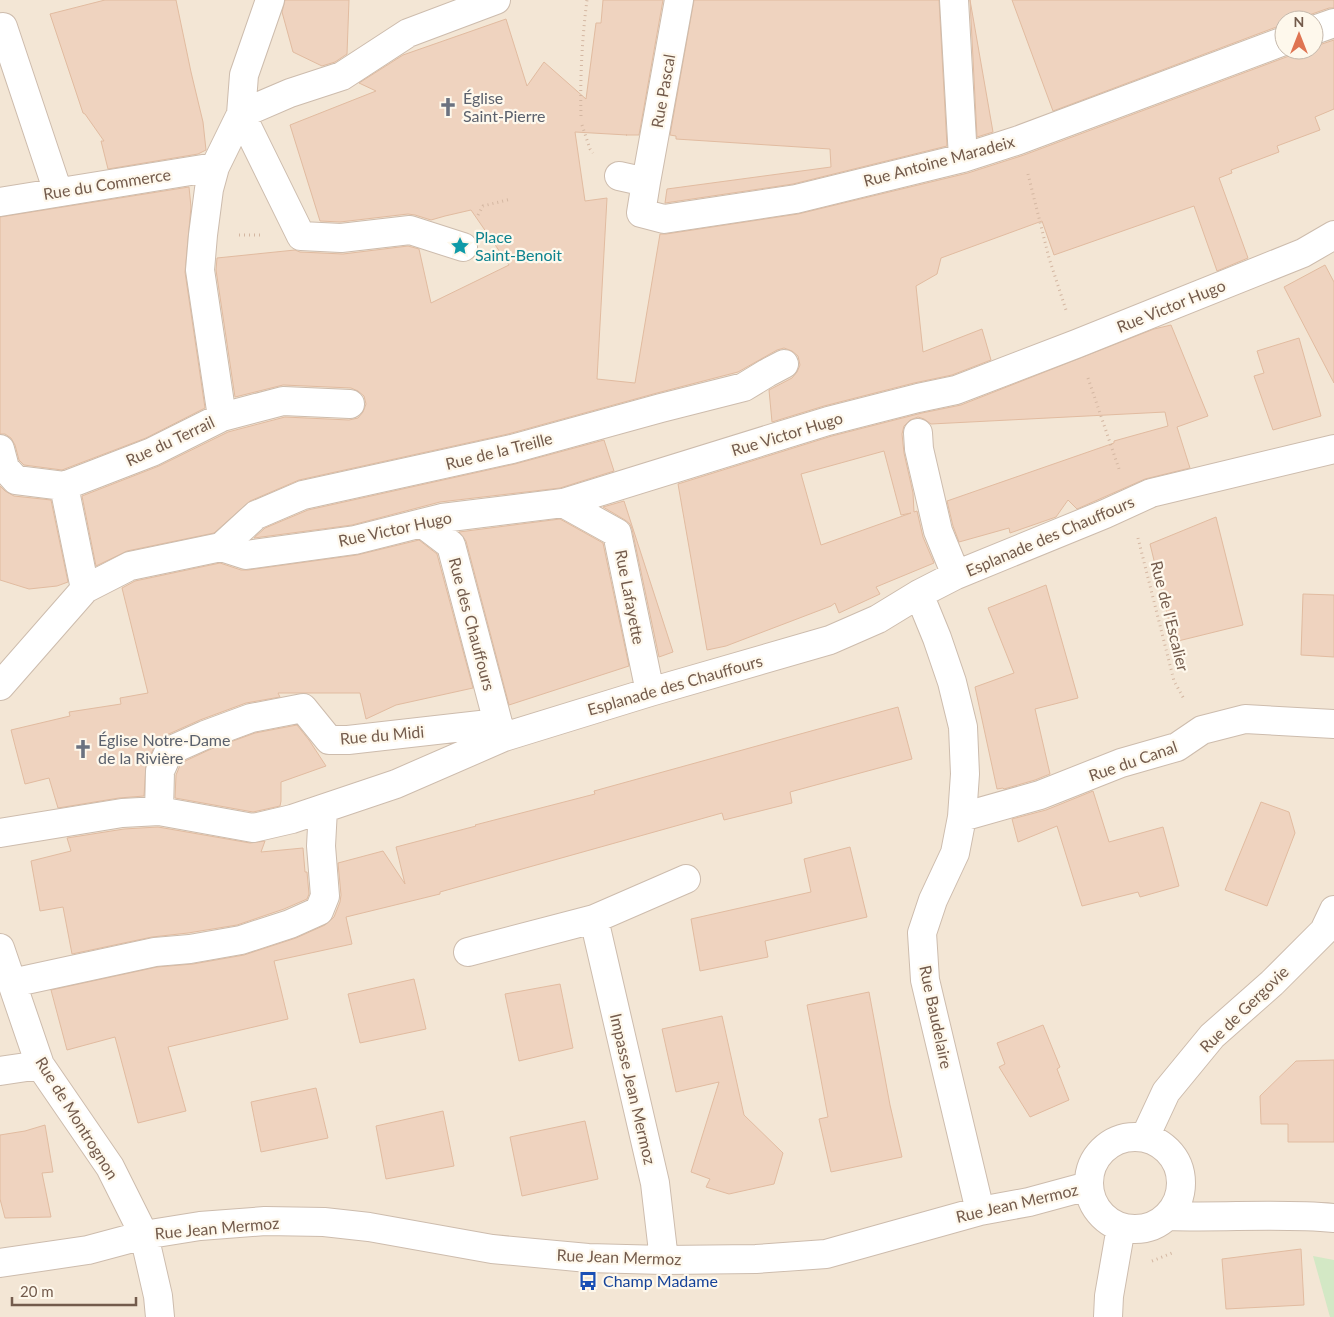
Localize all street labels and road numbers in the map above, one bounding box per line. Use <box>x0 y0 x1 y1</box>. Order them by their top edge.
street label: Rue Pascal <box>647 52 678 129</box>
street label: Rue Antoine Maradeix <box>861 131 1017 190</box>
street label: Rue du Commerce <box>42 164 172 203</box>
street label: Rue Victor Hugo <box>1114 275 1228 336</box>
street label: Rue Victor Hugo <box>729 408 845 459</box>
street label: Rue du Terrail <box>122 412 217 469</box>
street label: Rue de la Treille <box>443 428 554 473</box>
street label: Esplanade des Chauffours <box>963 491 1137 580</box>
street label: Rue Victor Hugo <box>336 507 453 550</box>
street label: Rue Lafayette <box>612 548 649 646</box>
street label: Rue des Chauffours <box>446 555 499 693</box>
street label: Rue de l'Escalier <box>1148 559 1193 673</box>
street label: Esplanade des Chauffours <box>585 650 765 719</box>
street label: Rue du Midi <box>339 721 425 748</box>
street label: Rue du Canal <box>1086 736 1180 785</box>
street label: Rue de Gergovie <box>1195 962 1292 1056</box>
street label: Rue Baudelaire <box>916 963 957 1070</box>
street label: Impasse Jean Mermoz <box>607 1011 660 1166</box>
street label: Rue de Montrognon <box>32 1053 123 1182</box>
street label: Rue Jean Mermoz <box>954 1179 1080 1226</box>
street label: Rue Jean Mermoz <box>154 1213 280 1242</box>
street label: Rue Jean Mermoz <box>556 1245 682 1268</box>

